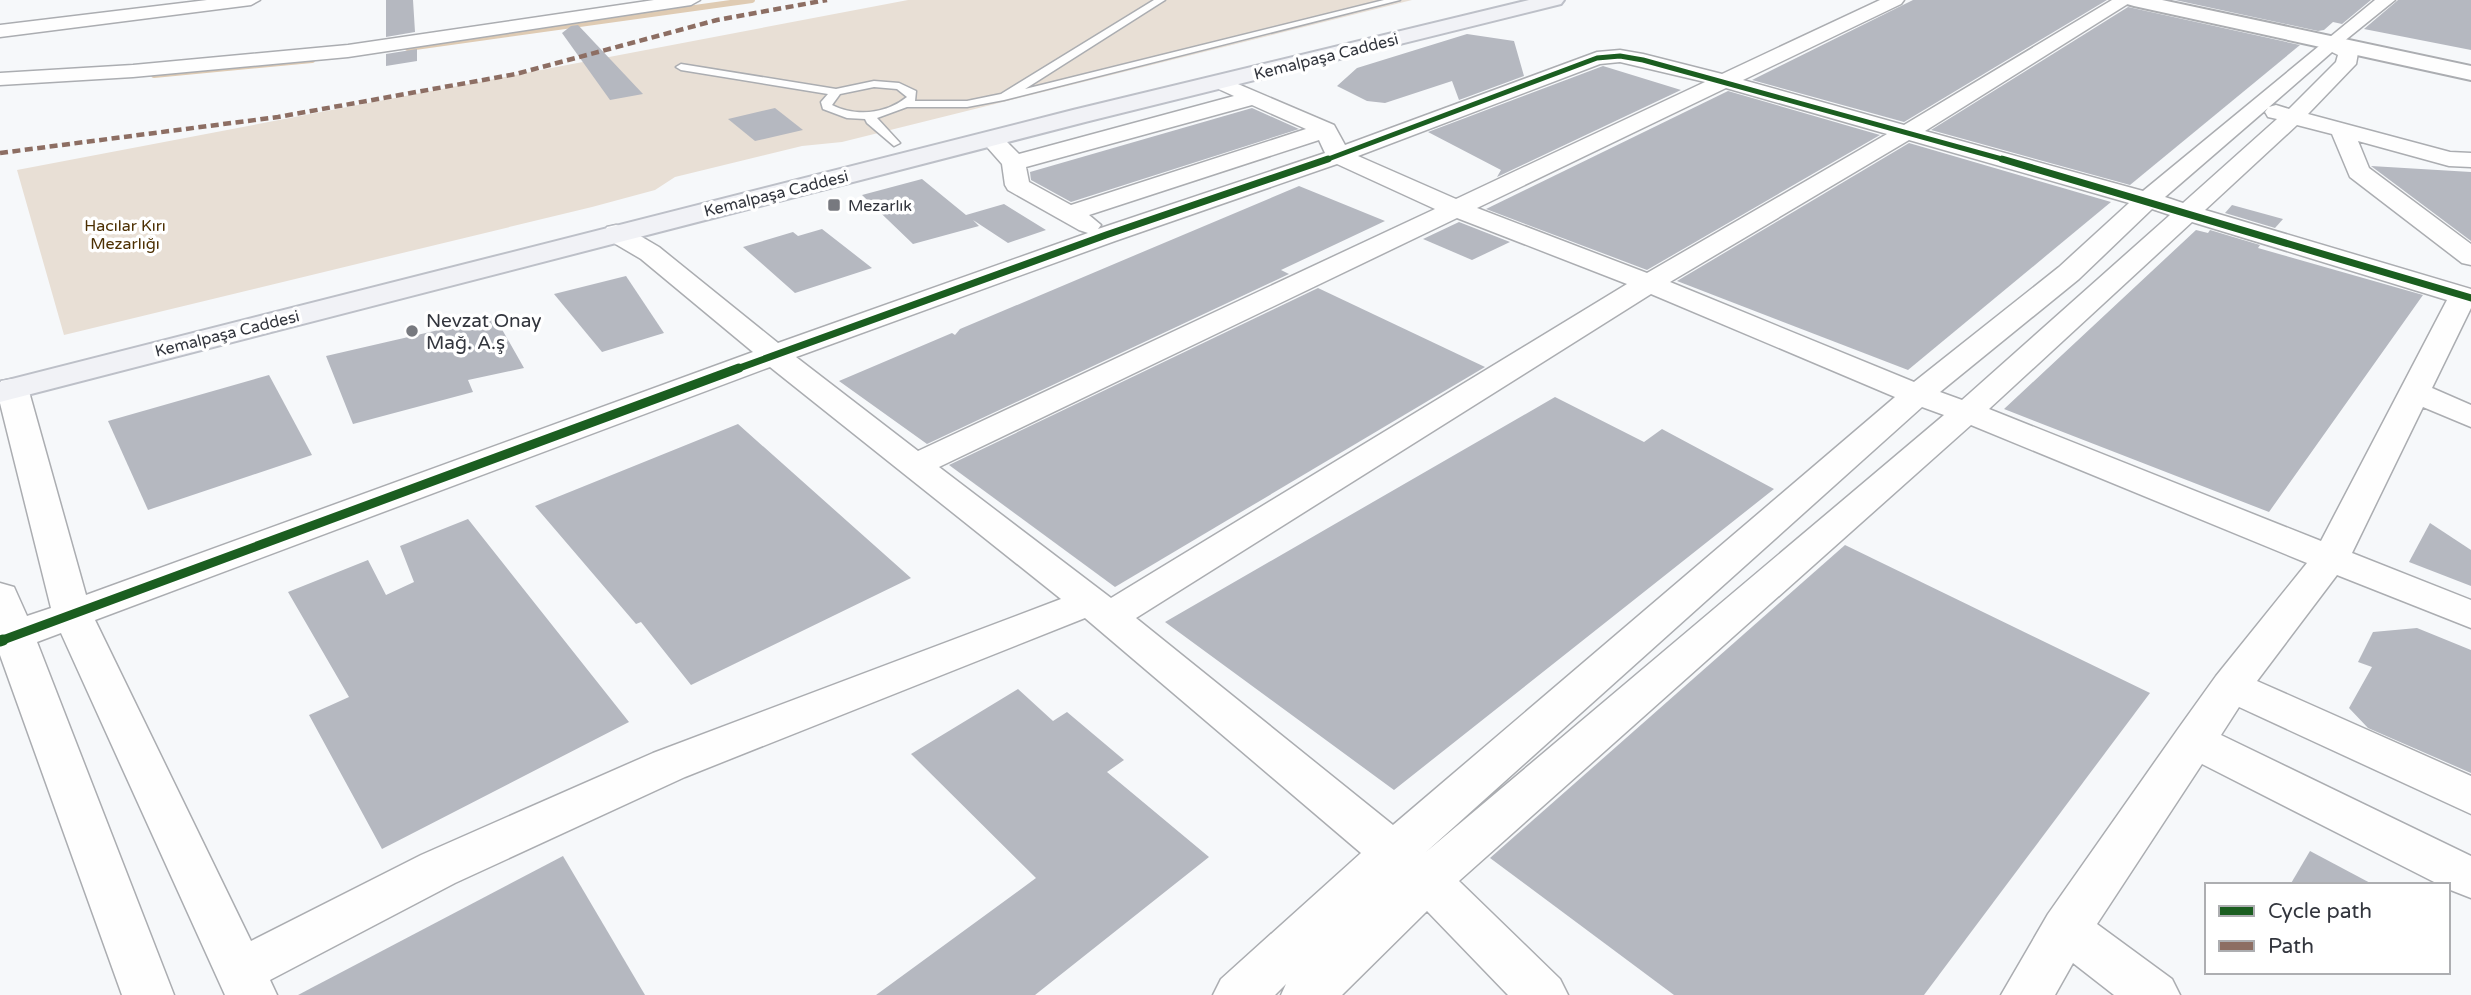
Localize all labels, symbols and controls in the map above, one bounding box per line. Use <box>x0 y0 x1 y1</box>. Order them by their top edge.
street label: Kemalpaşa Caddesi <box>1252 29 1401 85</box>
street label: Kemalpaşa Caddesi <box>702 166 851 222</box>
place label: Mezarlık <box>848 196 912 216</box>
marker: Mezarlık <box>826 197 842 213</box>
park label: Hacılar Kırı Mezarlığı <box>84 216 166 254</box>
street label: Kemalpaşa Caddesi <box>153 306 302 362</box>
place label: Nevzat Onay Mağ. A.ş <box>426 310 541 354</box>
marker: Nevzat Onay Mağ. A.ş <box>404 323 420 339</box>
legend <box>2205 883 2450 974</box>
text: Cycle path <box>2268 899 2372 924</box>
text: Path <box>2268 934 2314 959</box>

